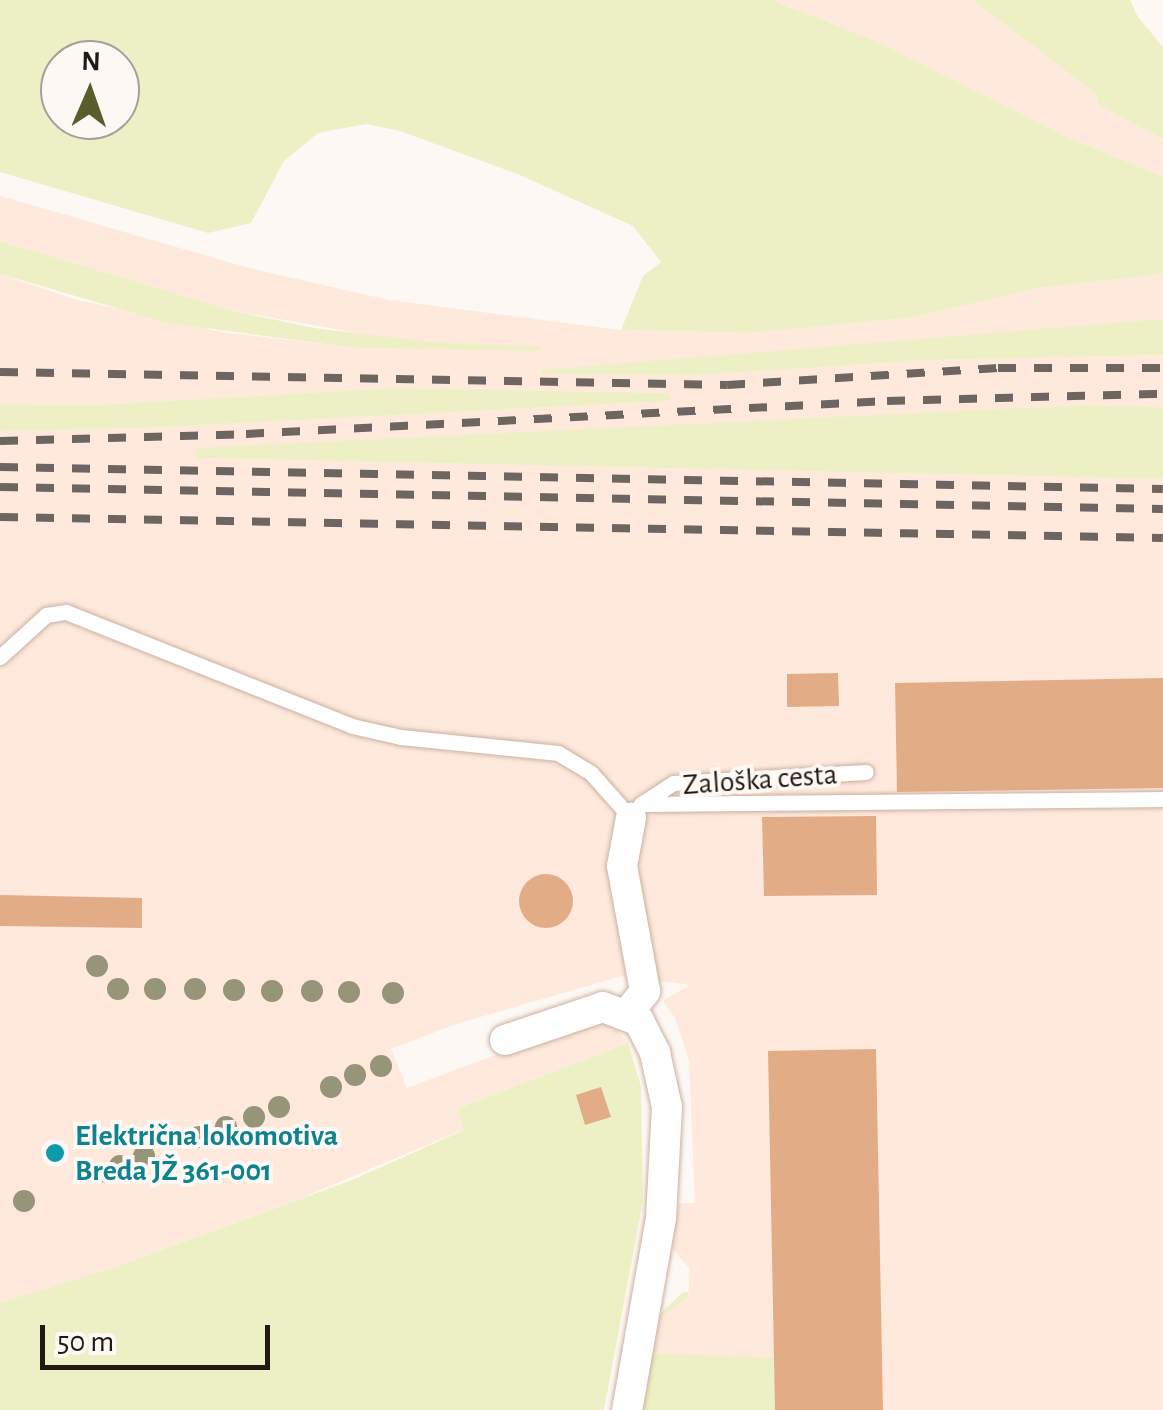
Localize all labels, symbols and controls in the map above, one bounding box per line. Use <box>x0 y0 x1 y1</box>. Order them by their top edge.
north arrow <box>40 40 140 140</box>
text: N <box>81 48 101 76</box>
street label: Zaloška cesta <box>682 757 838 803</box>
place label: Električna lokomotiva Breda JŽ 361-001 <box>75 1118 338 1188</box>
marker: Električna lokomotiva Breda JŽ 361-001 <box>44 1142 66 1164</box>
scale bar <box>45 1305 275 1367</box>
text: 50 m <box>57 1327 114 1357</box>

